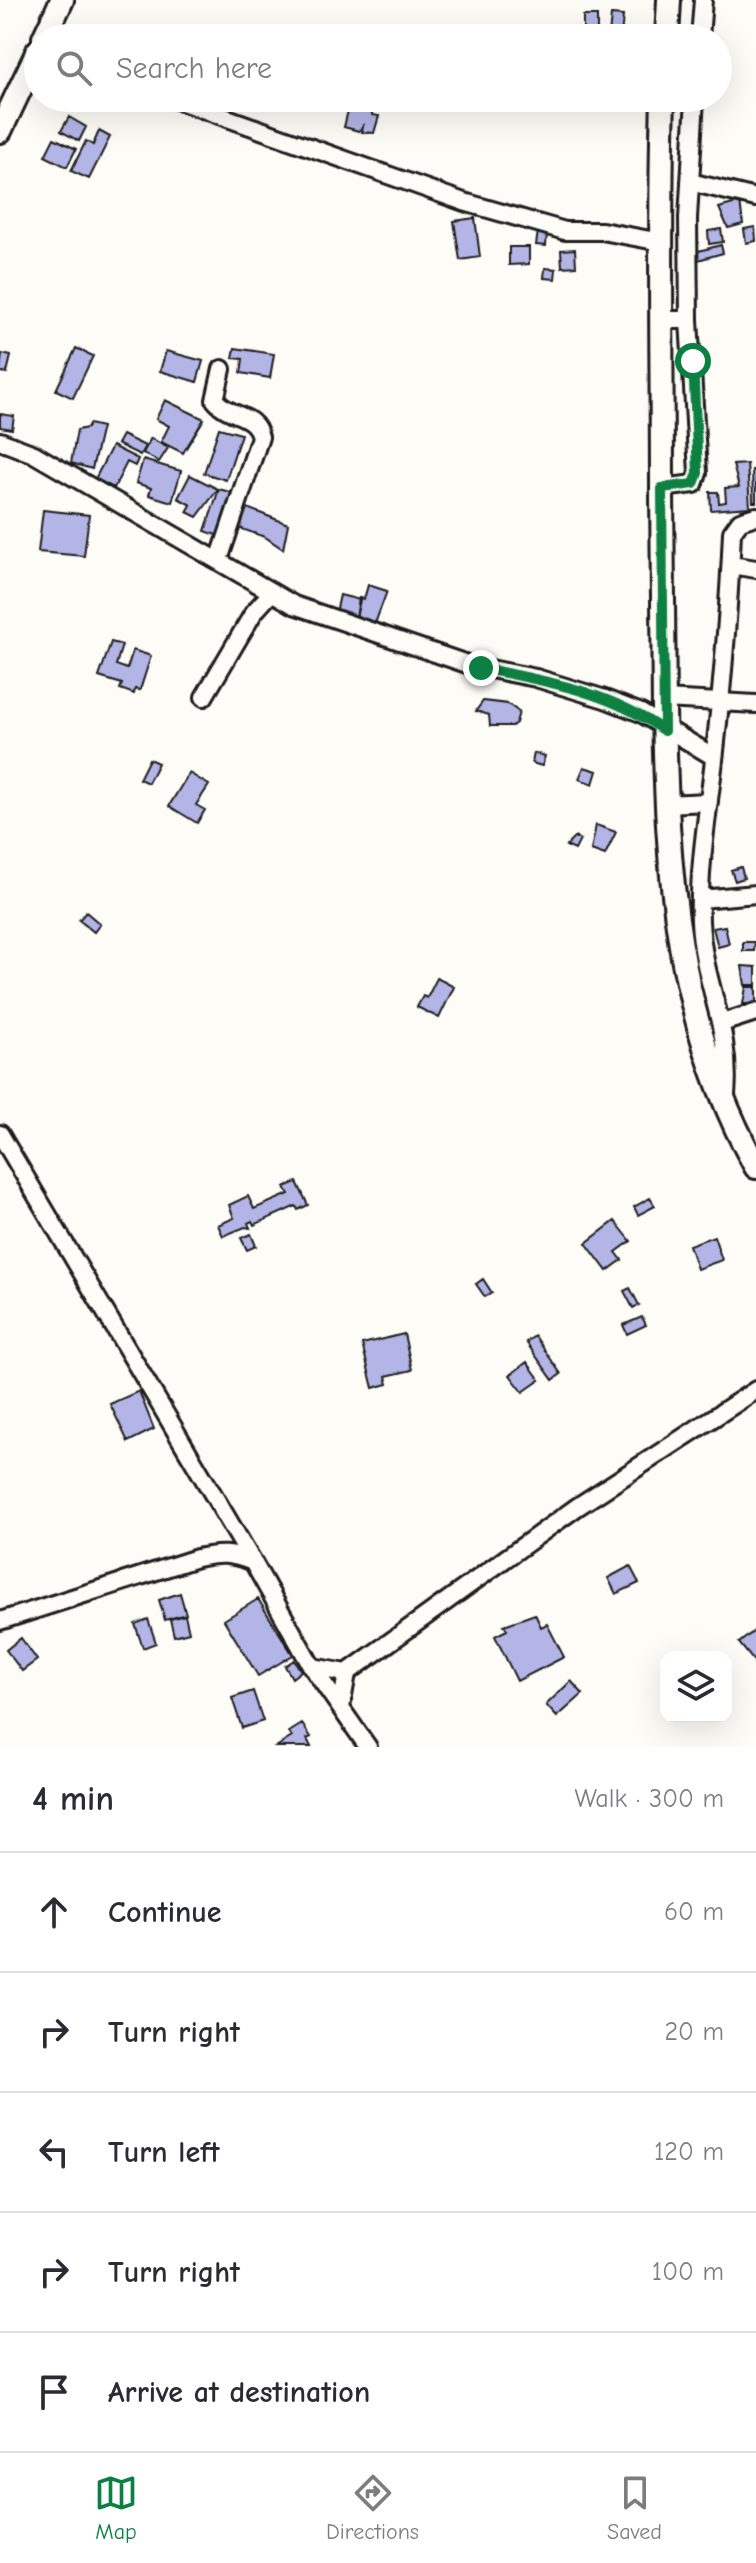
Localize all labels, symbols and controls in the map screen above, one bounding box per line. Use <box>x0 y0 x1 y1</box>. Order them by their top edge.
search box <box>24 24 732 112</box>
icon: search <box>52 46 96 90</box>
text: Search here <box>116 51 272 86</box>
route start <box>675 343 711 379</box>
route end <box>463 650 499 686</box>
map controls <box>660 1651 732 1723</box>
button: layers <box>660 1651 732 1723</box>
text: 4 min <box>32 1779 114 1819</box>
text: Walk · 300 m <box>575 1784 724 1814</box>
icon: ahead <box>32 1890 76 1934</box>
text: Continue <box>108 1895 222 1930</box>
text: 60 m <box>664 1897 724 1927</box>
icon: right <box>32 2010 76 2054</box>
text: Turn right <box>108 2015 240 2050</box>
text: 20 m <box>664 2017 724 2047</box>
icon: left <box>32 2130 76 2174</box>
text: Turn left <box>108 2135 220 2170</box>
text: 120 m <box>654 2137 724 2167</box>
icon: right <box>32 2250 76 2294</box>
text: Turn right <box>108 2255 240 2290</box>
text: 100 m <box>652 2257 724 2287</box>
icon: arrive <box>32 2370 76 2414</box>
text: Arrive at destination <box>108 2375 370 2410</box>
tab: Map <box>94 2471 138 2545</box>
tab: Directions <box>326 2471 419 2545</box>
tab: Saved <box>607 2471 662 2545</box>

